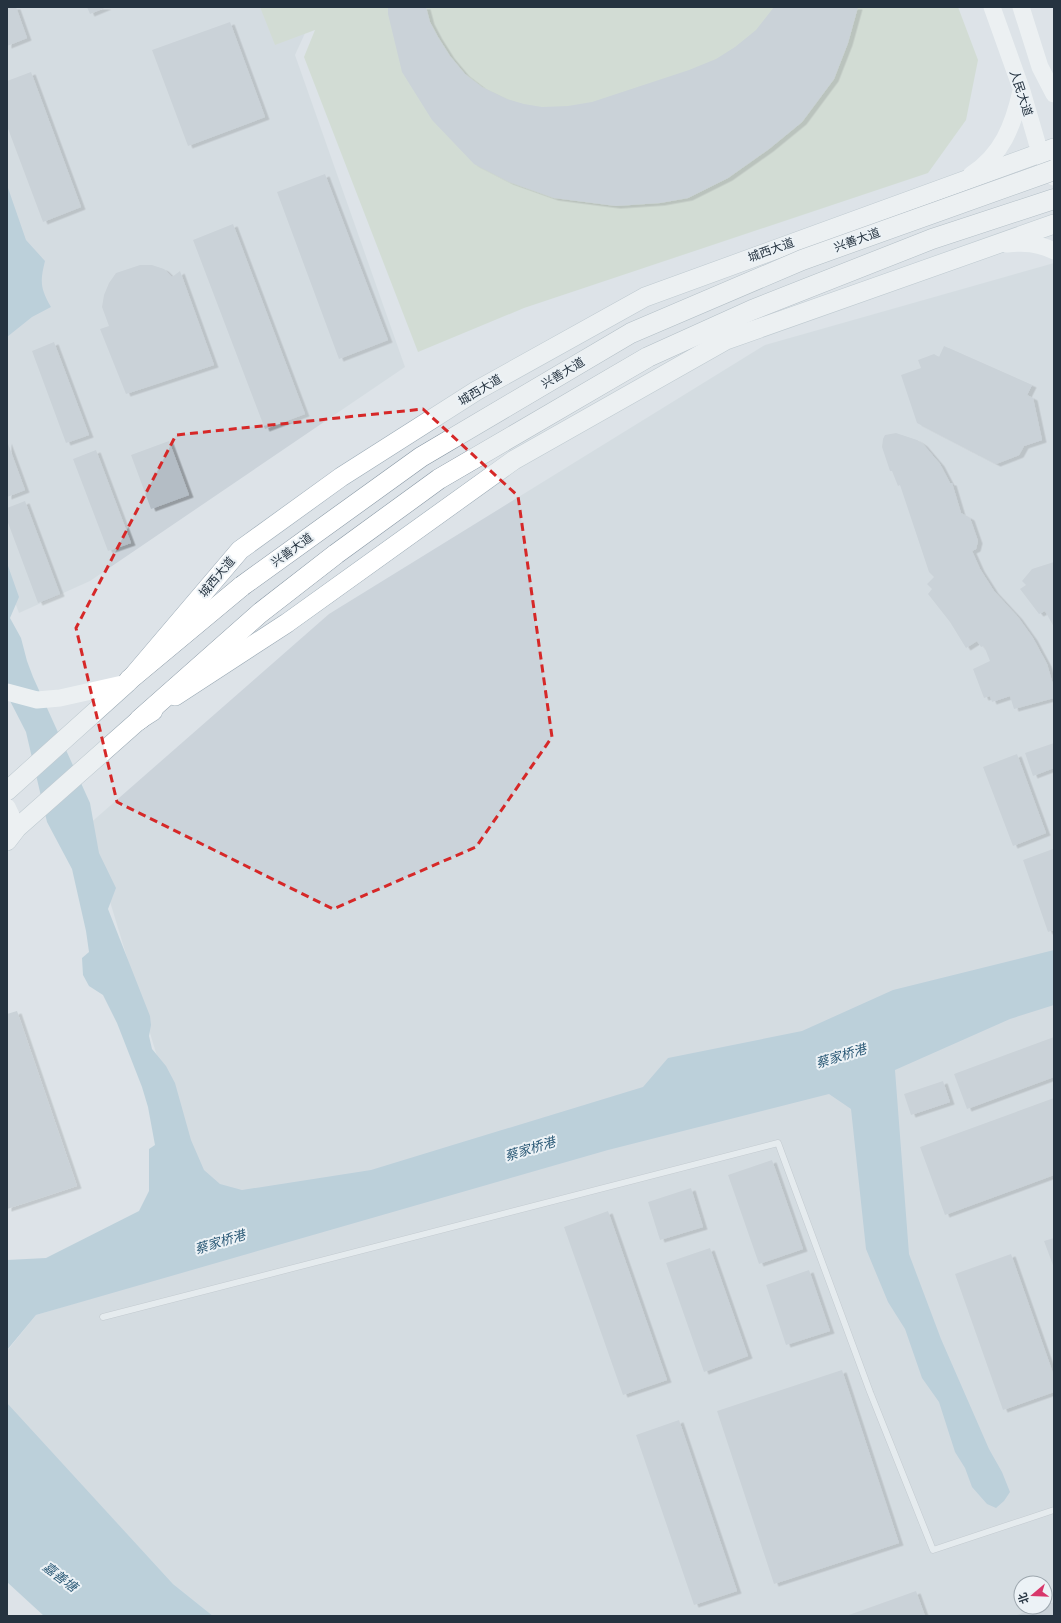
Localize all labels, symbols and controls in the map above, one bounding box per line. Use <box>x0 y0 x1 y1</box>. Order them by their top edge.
street label: 人民大道 <box>1007 68 1035 118</box>
street label: 兴善大道 <box>832 225 882 255</box>
street label: 城西大道 <box>746 235 796 265</box>
street label: 兴善大道 <box>539 355 587 391</box>
street label: 城西大道 <box>456 372 504 408</box>
street label: 兴善大道 <box>268 530 316 570</box>
street label: 城西大道 <box>196 554 238 600</box>
water label: 蔡家桥港 <box>814 1041 870 1071</box>
water label: 蔡家桥港 <box>503 1134 559 1164</box>
water label: 蔡家桥港 <box>193 1227 249 1257</box>
water label: 嘉善塘 <box>40 1559 82 1596</box>
north arrow <box>1013 1575 1053 1615</box>
text: 北 <box>1016 1591 1031 1605</box>

